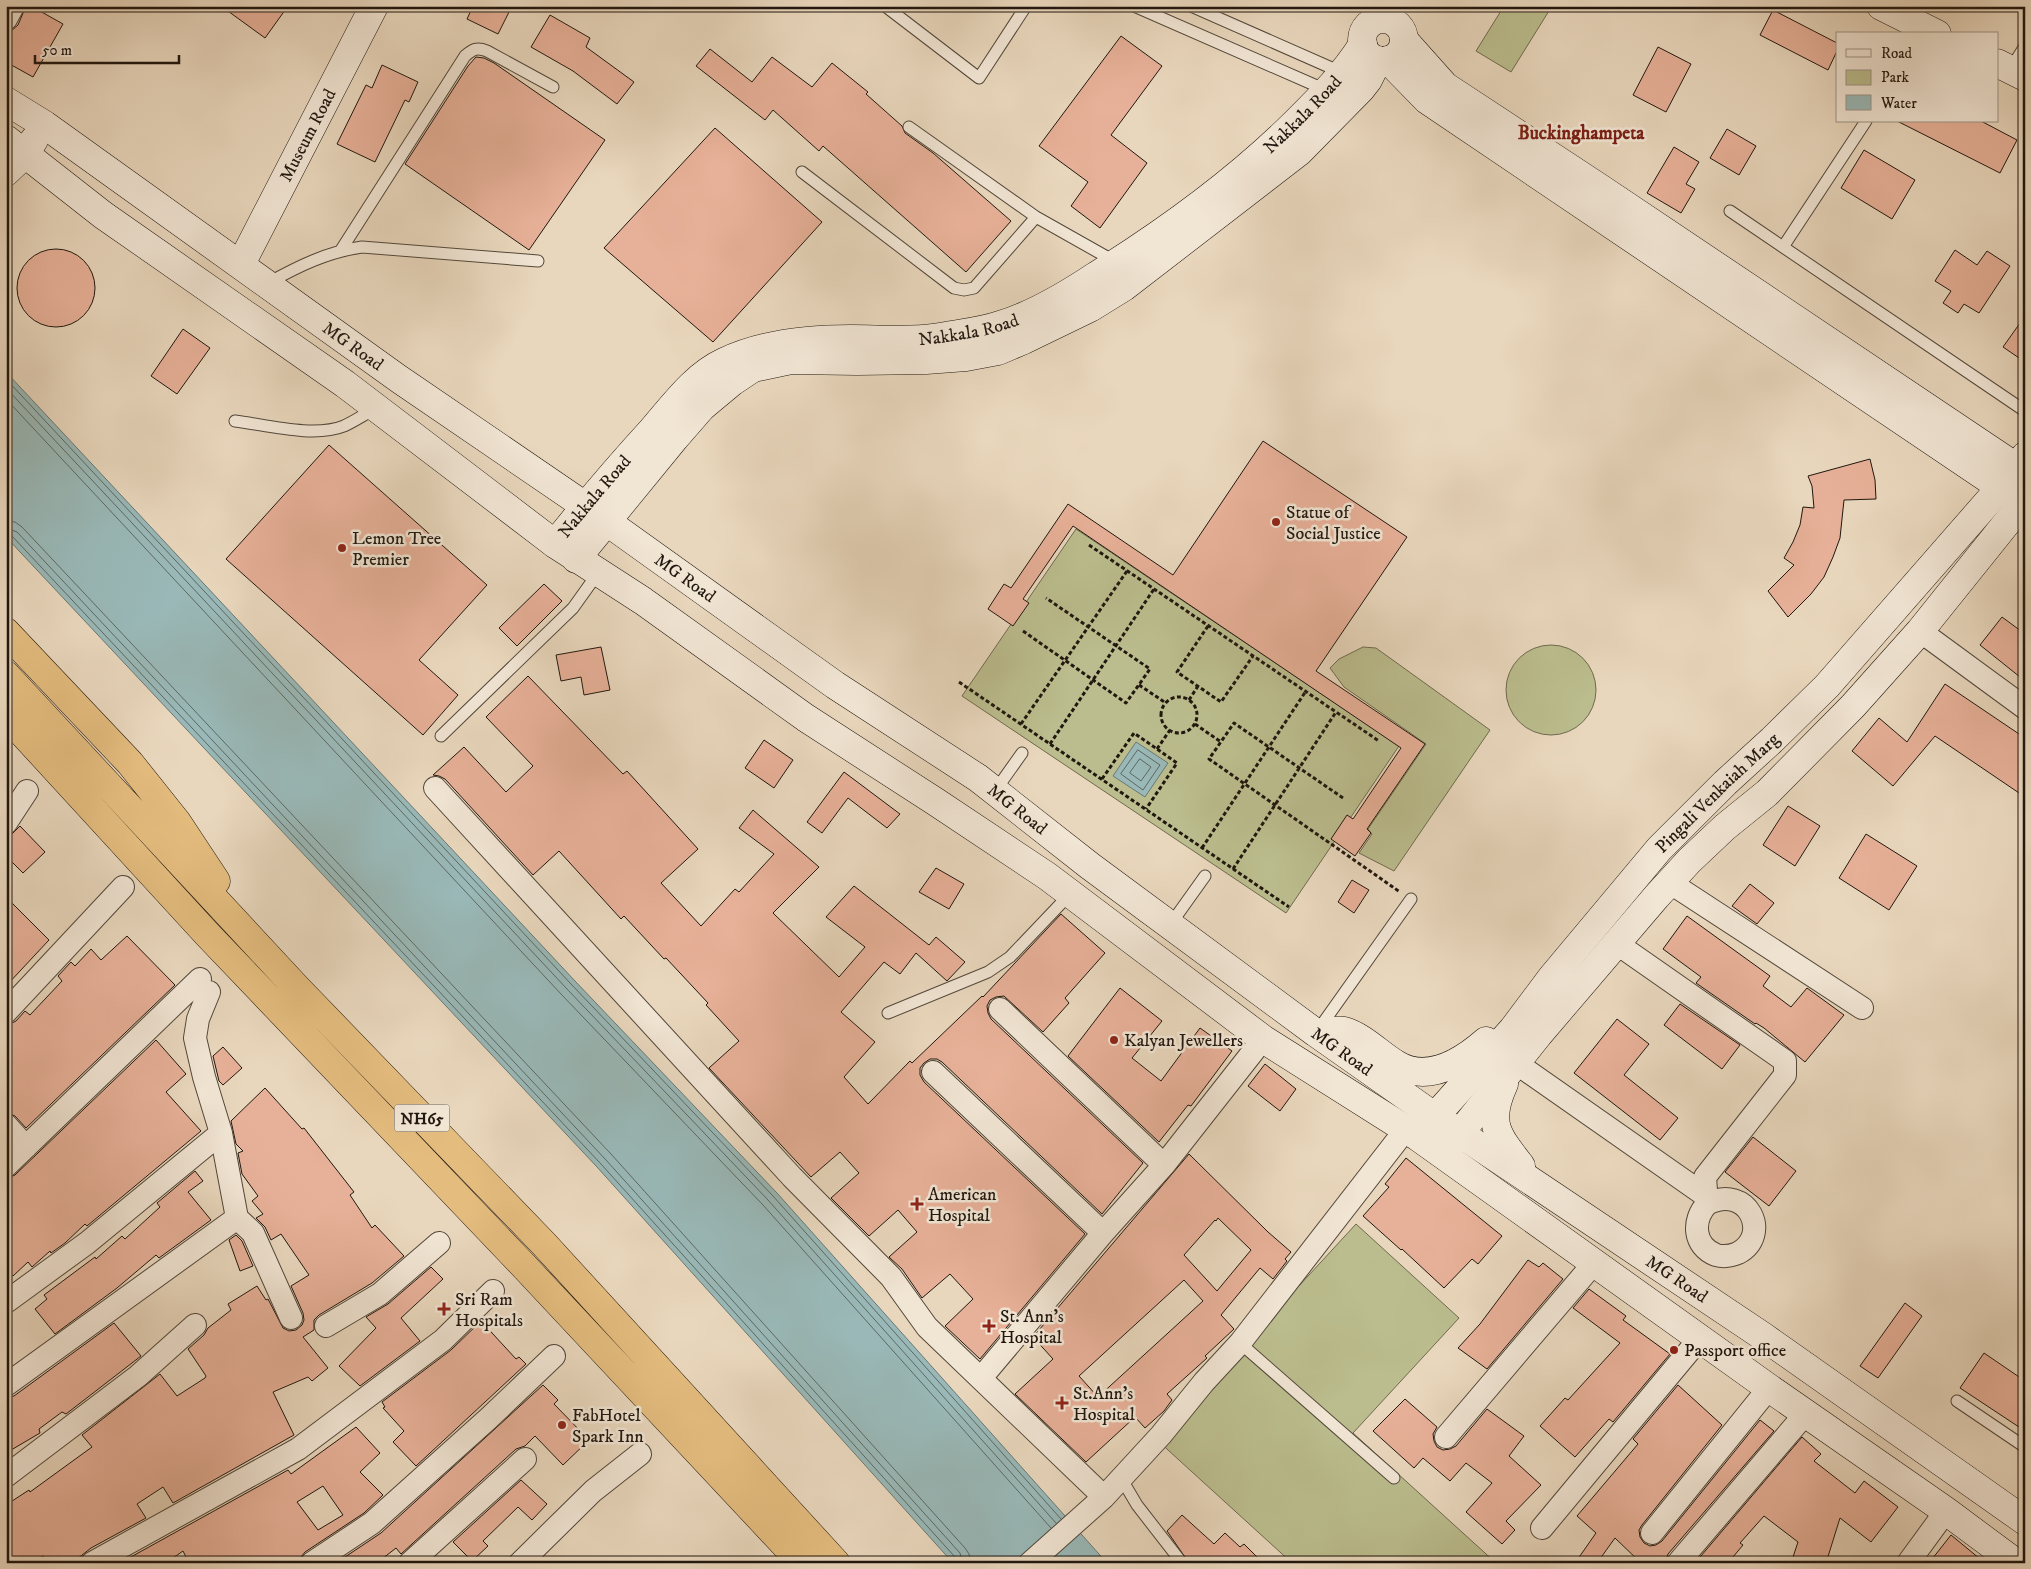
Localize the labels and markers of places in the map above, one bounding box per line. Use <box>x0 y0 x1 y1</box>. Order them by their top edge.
place label: Statue of Social Justice <box>1286 502 1381 545</box>
marker: Statue of Social Justice <box>1270 516 1282 528</box>
place label: Lemon Tree Premier <box>352 528 441 571</box>
marker: Lemon Tree Premier <box>336 542 348 554</box>
place label: Kalyan Jewellers <box>1124 1030 1243 1052</box>
marker: Kalyan Jewellers <box>1108 1034 1120 1046</box>
place label: American Hospital <box>928 1184 997 1227</box>
marker: American Hospital <box>910 1197 924 1211</box>
place label: Sri Ram Hospitals <box>455 1289 523 1332</box>
marker: Sri Ram Hospitals <box>437 1302 451 1316</box>
place label: St. Ann's Hospital <box>1000 1306 1064 1349</box>
marker: St. Ann's Hospital <box>982 1319 996 1333</box>
place label: Passport office <box>1684 1340 1786 1362</box>
marker: Passport office <box>1668 1344 1680 1356</box>
place label: St.Ann's Hospital <box>1073 1383 1136 1426</box>
marker: St.Ann's Hospital <box>1055 1396 1069 1410</box>
place label: FabHotel Spark Inn <box>572 1405 644 1448</box>
marker: FabHotel Spark Inn <box>556 1419 568 1431</box>

